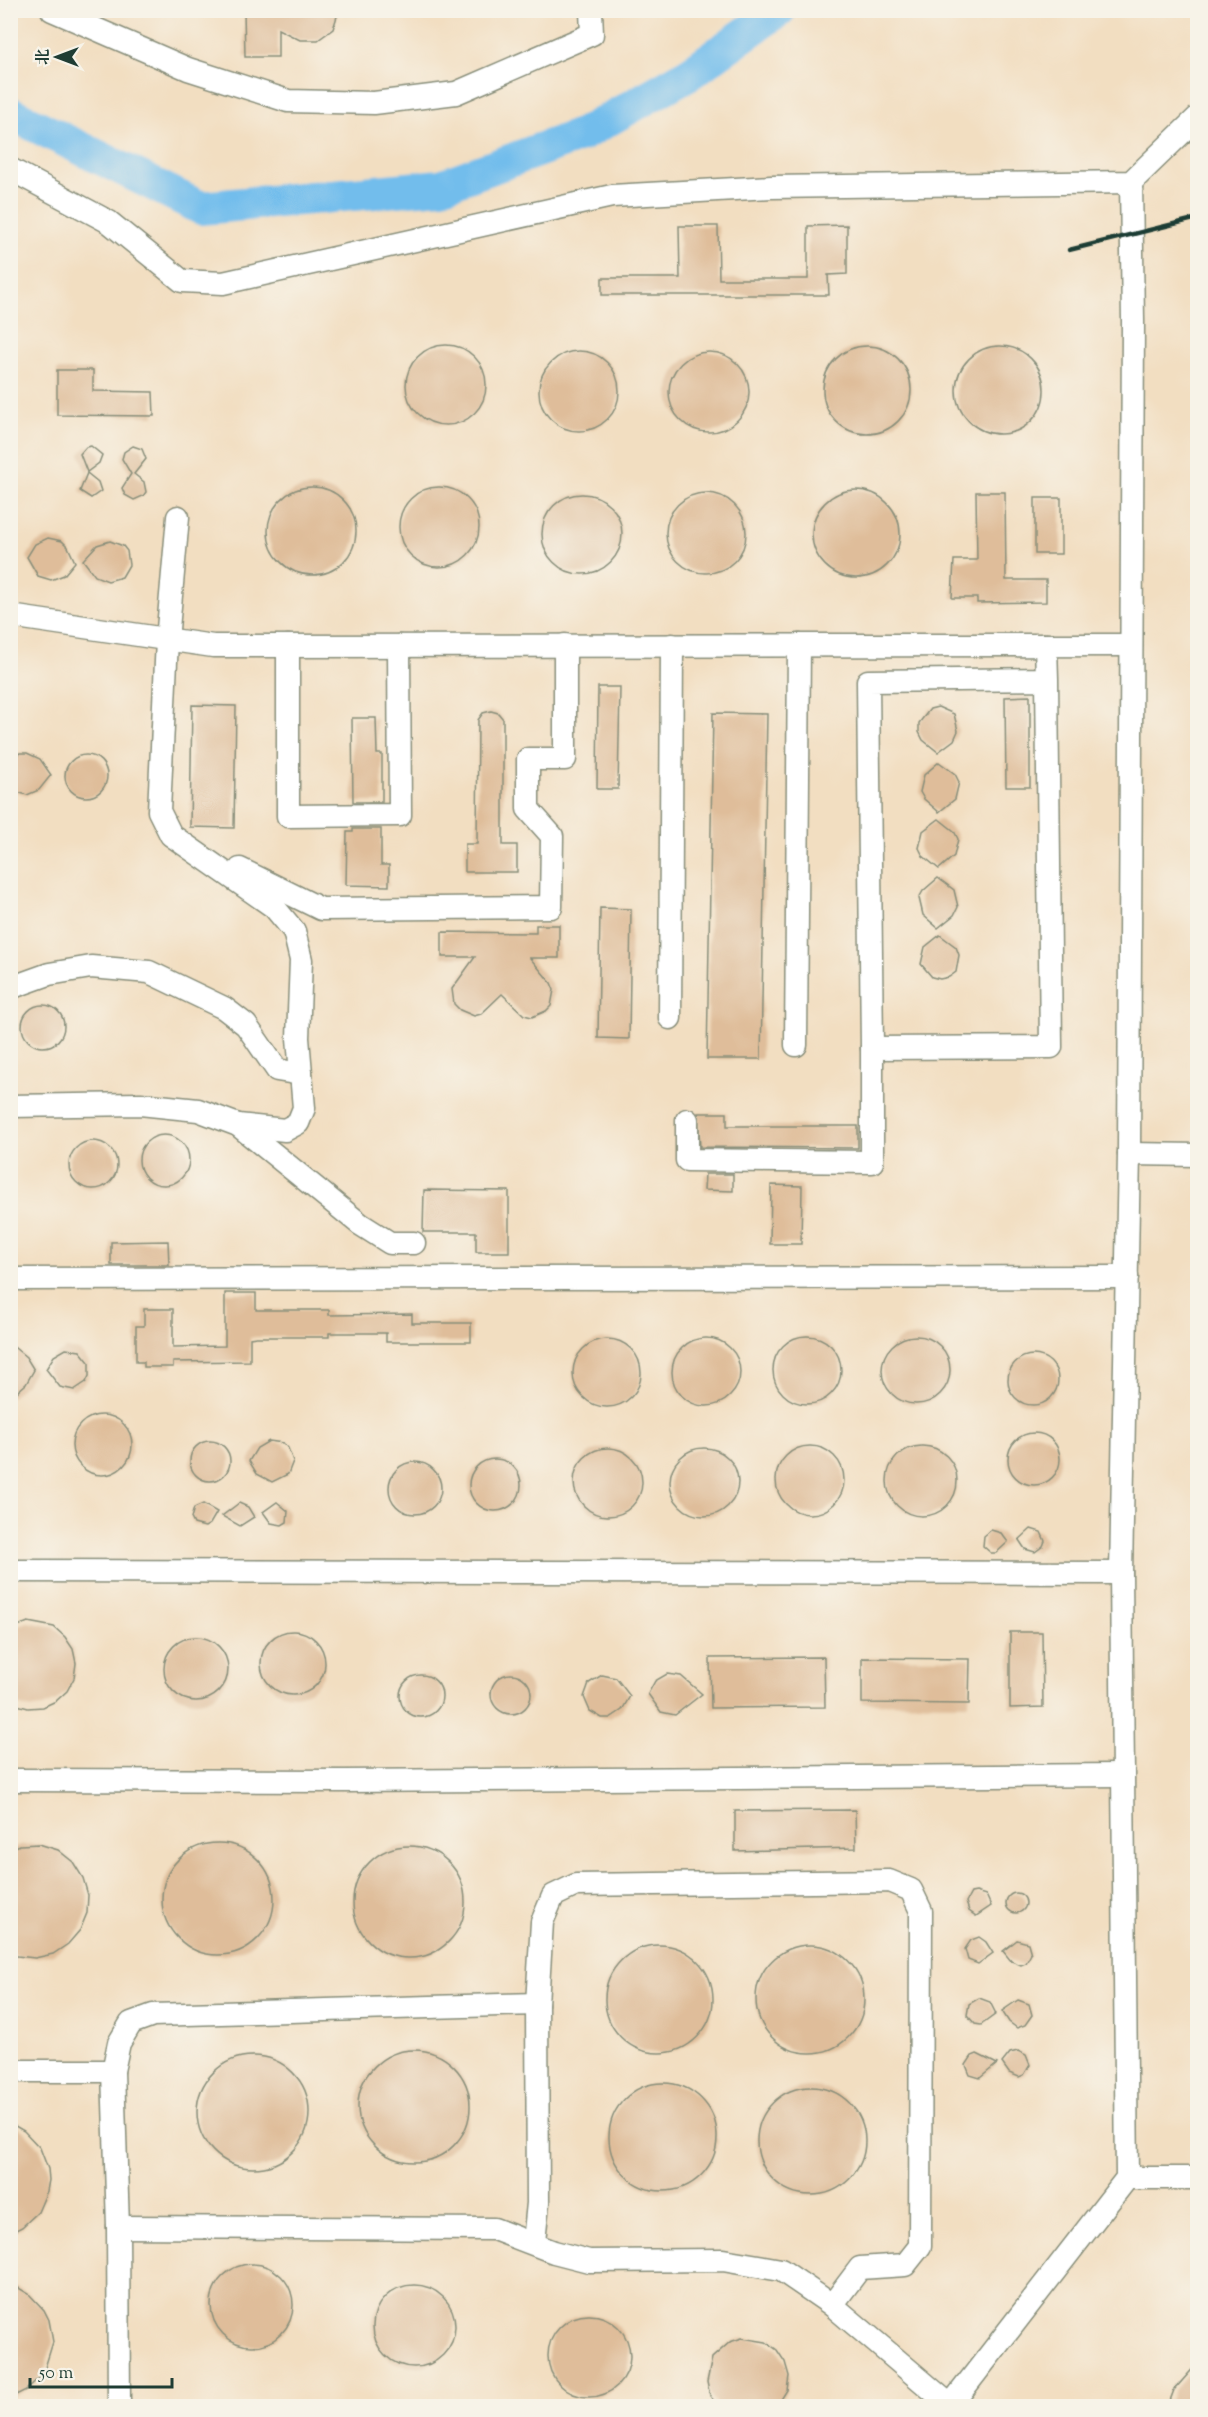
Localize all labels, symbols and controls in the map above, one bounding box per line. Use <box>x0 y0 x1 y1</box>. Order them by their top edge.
north arrow <box>27 27 87 87</box>
text: 北 <box>33 49 56 65</box>
scale bar <box>30 2351 172 2389</box>
text: 50 m <box>38 2361 74 2387</box>

